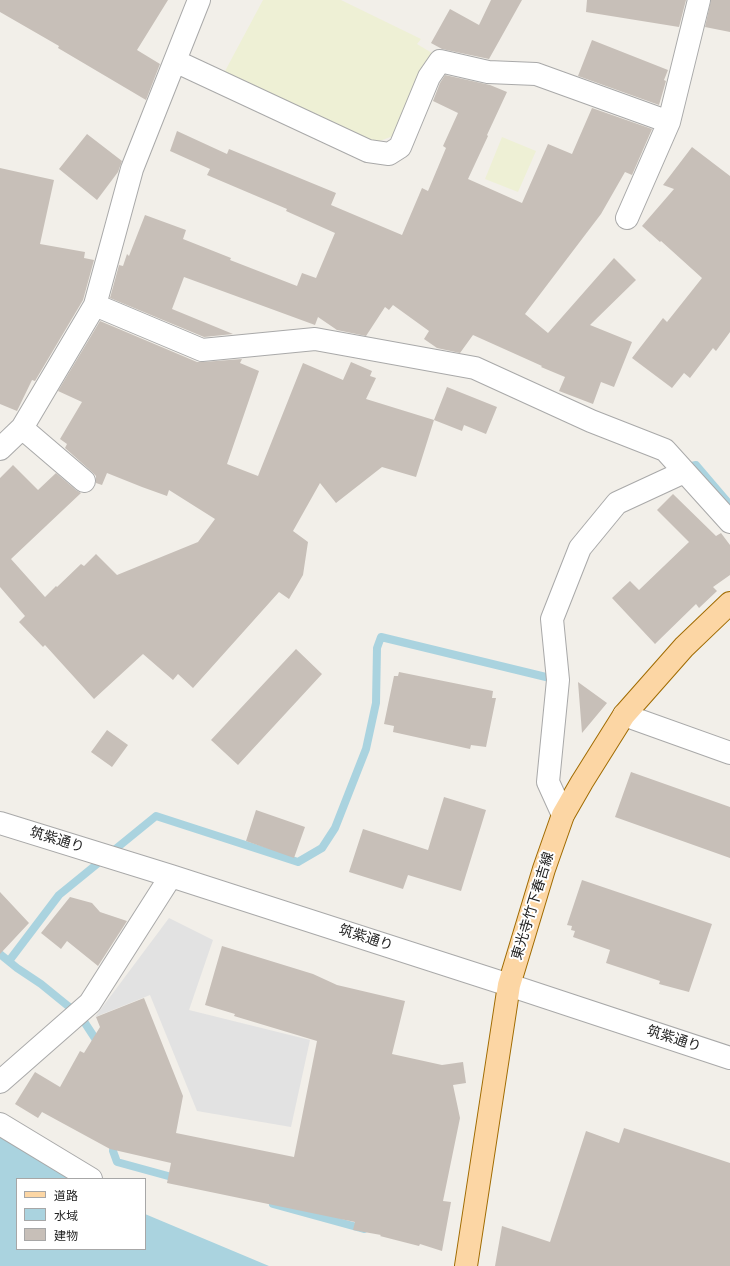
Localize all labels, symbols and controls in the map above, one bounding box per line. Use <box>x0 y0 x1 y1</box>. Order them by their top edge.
street label: 筑紫通り <box>28 824 86 856</box>
street label: 東光寺竹下春吉線 <box>509 850 557 962</box>
street label: 筑紫通り <box>337 921 395 955</box>
street label: 筑紫通り <box>645 1022 703 1056</box>
legend <box>16 1178 146 1250</box>
text: 道路 <box>54 1188 78 1203</box>
text: 水域 <box>54 1208 78 1223</box>
text: 建物 <box>54 1228 78 1243</box>

